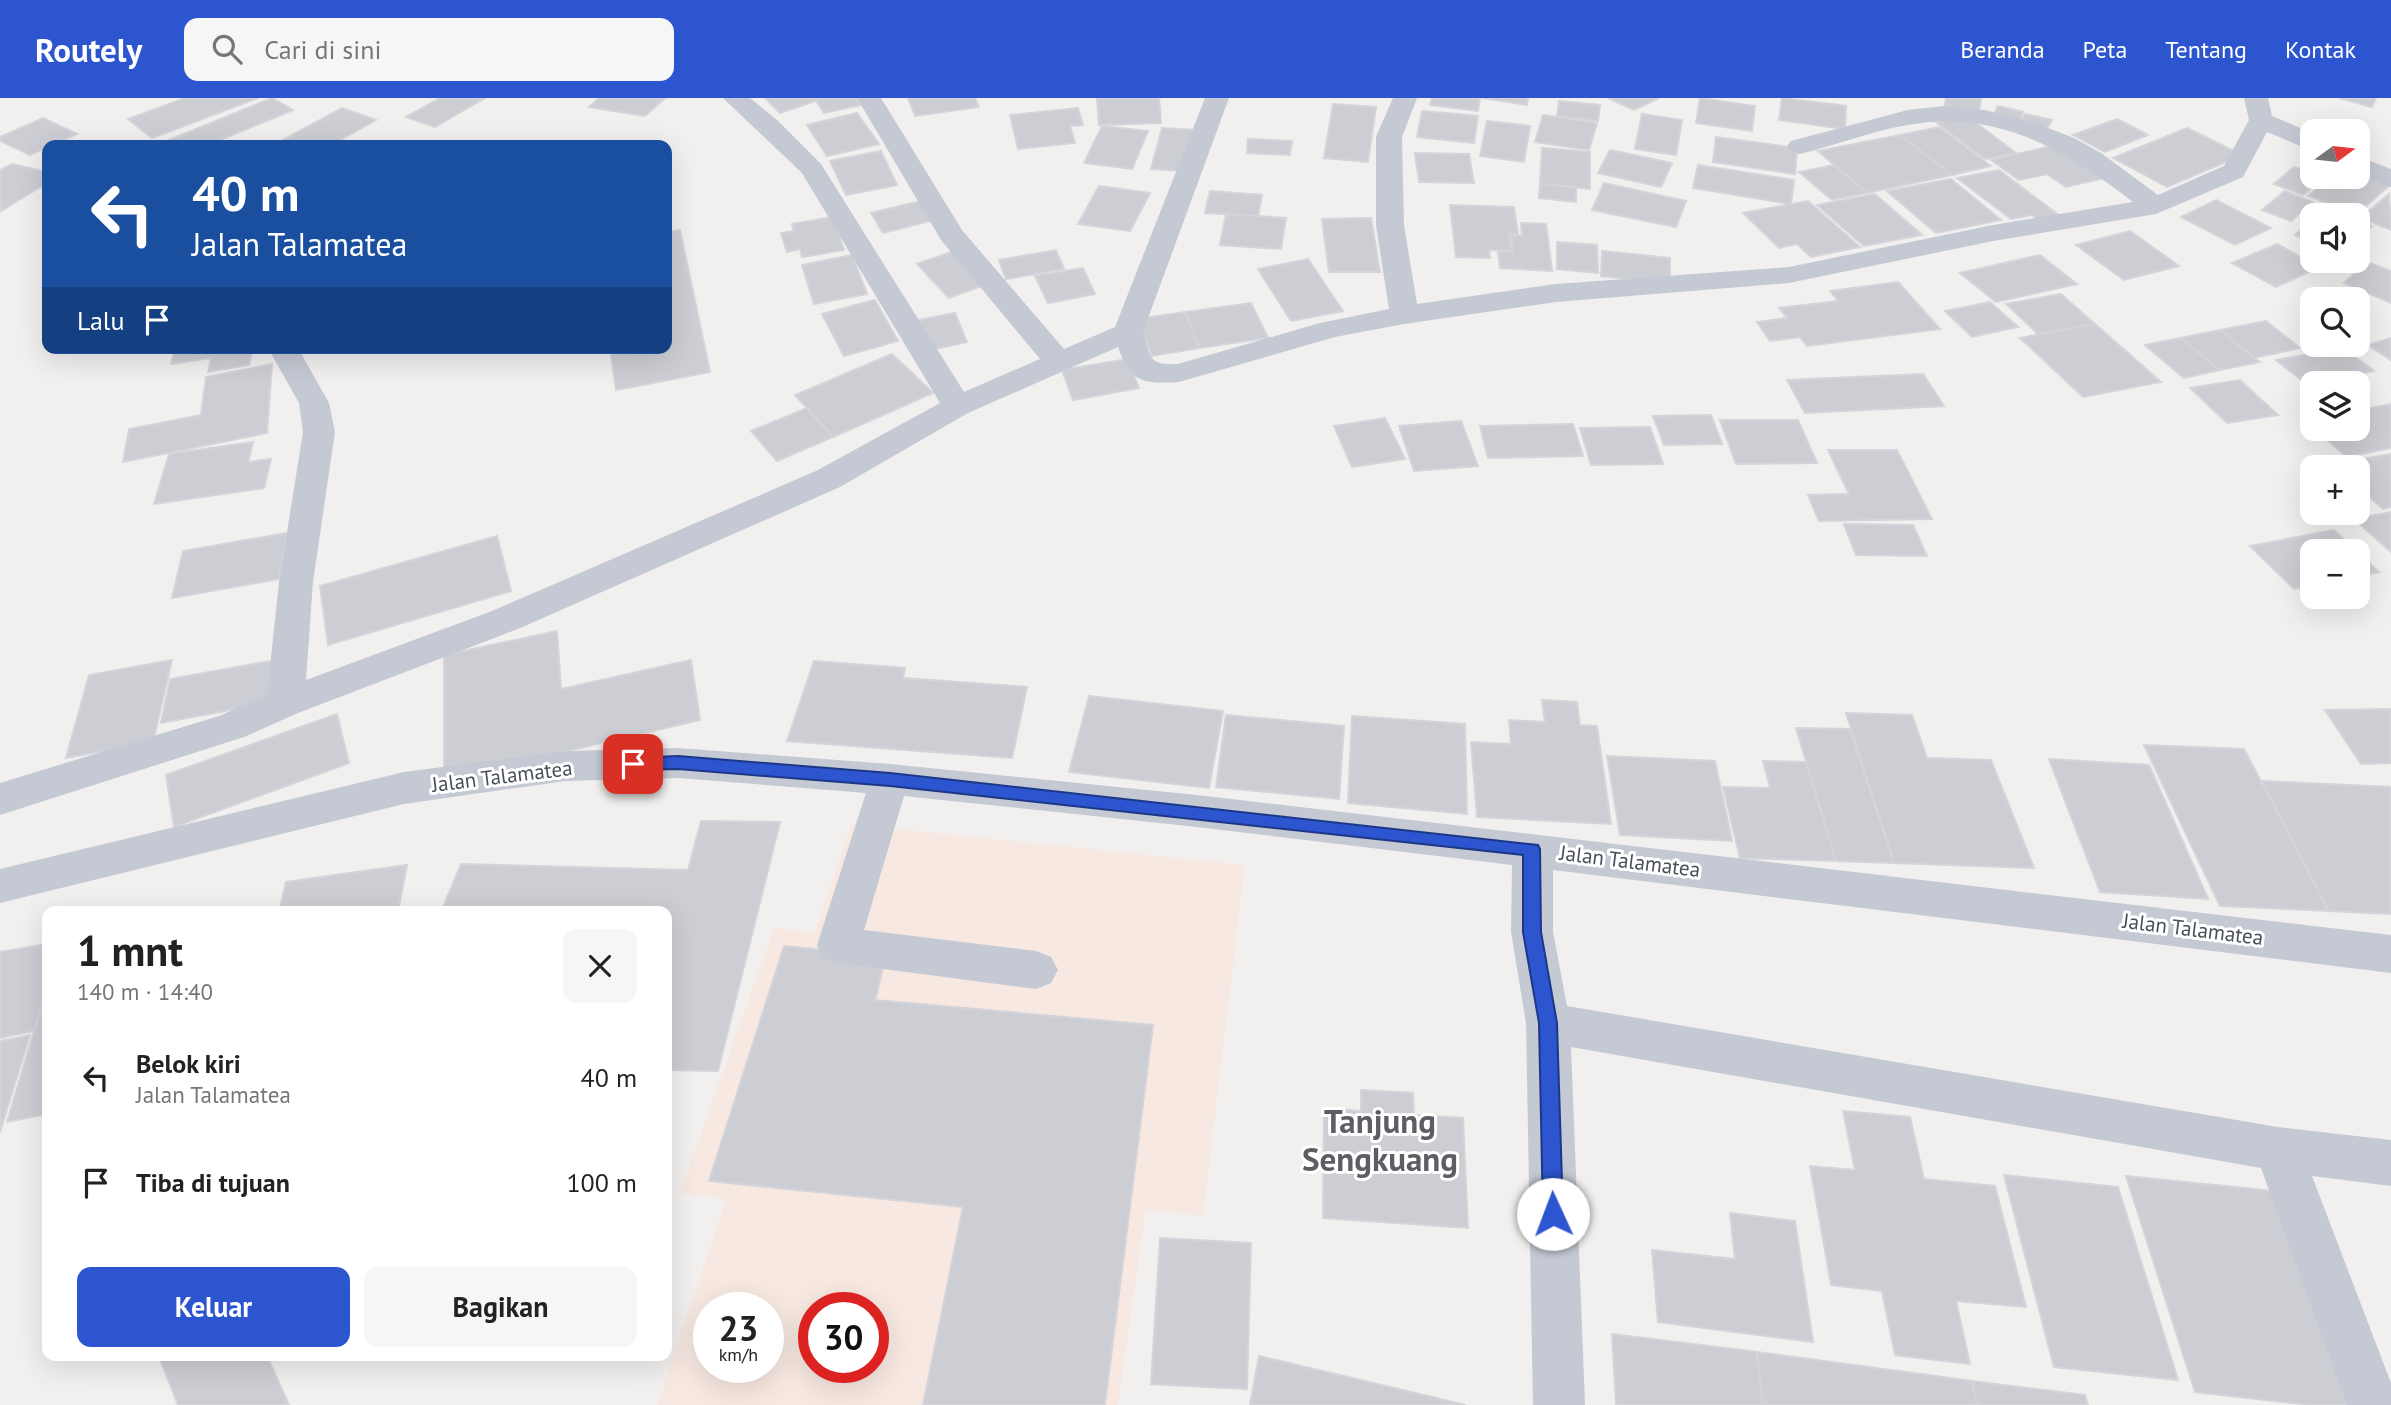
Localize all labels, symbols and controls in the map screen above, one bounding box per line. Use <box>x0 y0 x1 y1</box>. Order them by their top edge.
search box <box>184 18 674 81</box>
text: Routely <box>35 28 142 71</box>
icon: search <box>208 30 246 68</box>
text: Cari di sini <box>264 33 381 66</box>
text: Beranda <box>1960 34 2045 65</box>
text: Peta <box>2083 34 2127 65</box>
text: Tentang <box>2165 34 2247 65</box>
text: Kontak <box>2285 34 2356 65</box>
north arrow <box>2300 119 2370 189</box>
map controls <box>2300 119 2370 609</box>
text: 40 m <box>192 161 299 225</box>
icon: left <box>77 168 168 259</box>
button: sound <box>2300 203 2370 273</box>
text: Jalan Talamatea <box>192 223 407 265</box>
button: search <box>2300 287 2370 357</box>
icon: arrive <box>138 301 176 339</box>
text: Lalu <box>77 304 124 337</box>
button: layers <box>2300 371 2370 441</box>
button: + <box>2300 455 2370 525</box>
button: − <box>2300 539 2370 609</box>
pin <box>603 734 663 794</box>
icon: arrive <box>614 745 652 783</box>
street label: Jalan Talamatea <box>429 754 574 798</box>
street label: Jalan Talamatea <box>1557 839 1702 883</box>
street label: Jalan Talamatea <box>2120 907 2265 951</box>
text: 1 mnt <box>77 923 183 978</box>
button: close <box>563 929 637 1003</box>
text: 140 m · 14:40 <box>77 977 213 1006</box>
text: Belok kiri <box>136 1047 241 1080</box>
icon: left <box>77 1059 115 1097</box>
text: 40 m <box>581 1061 637 1094</box>
text: Jalan Talamatea <box>136 1080 291 1109</box>
district label: Tanjung Sengkuang <box>1302 1099 1458 1180</box>
icon: arrive <box>77 1164 115 1202</box>
text: Tiba di tujuan <box>136 1166 290 1199</box>
text: 100 m <box>566 1166 637 1199</box>
position arrow <box>1516 1177 1590 1251</box>
button: Keluar <box>77 1267 350 1347</box>
button: Bagikan <box>364 1267 637 1347</box>
speed limit sign: 30 <box>798 1292 889 1383</box>
text: 23 <box>719 1305 758 1351</box>
text: km/h <box>719 1343 758 1366</box>

